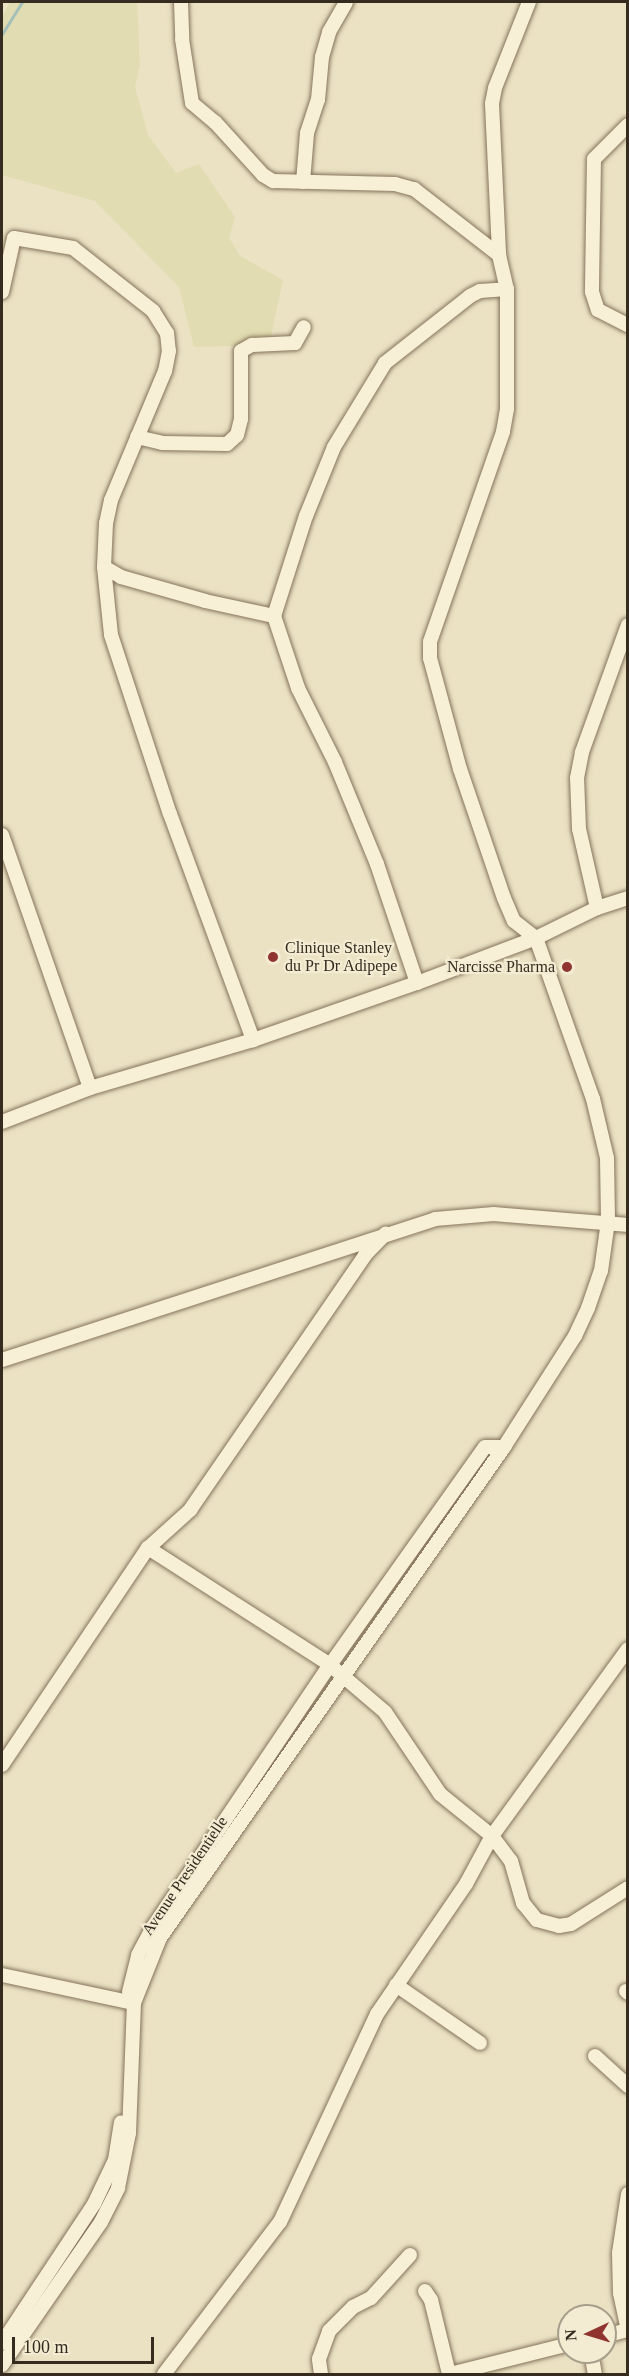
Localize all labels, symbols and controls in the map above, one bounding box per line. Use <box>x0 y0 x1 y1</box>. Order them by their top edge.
place label: Clinique Stanley du Pr Dr Adipepe <box>285 938 398 976</box>
marker: Clinique Stanley du Pr Dr Adipepe <box>266 950 280 964</box>
place label: Narcisse Pharma <box>447 957 555 977</box>
marker: Narcisse Pharma <box>560 960 574 974</box>
street label: Avenue Presidentielle <box>138 1813 232 1939</box>
north arrow <box>557 2304 617 2364</box>
scale bar <box>15 2325 158 2363</box>
text: N <box>562 2329 579 2342</box>
text: 100 m <box>23 2337 69 2357</box>

